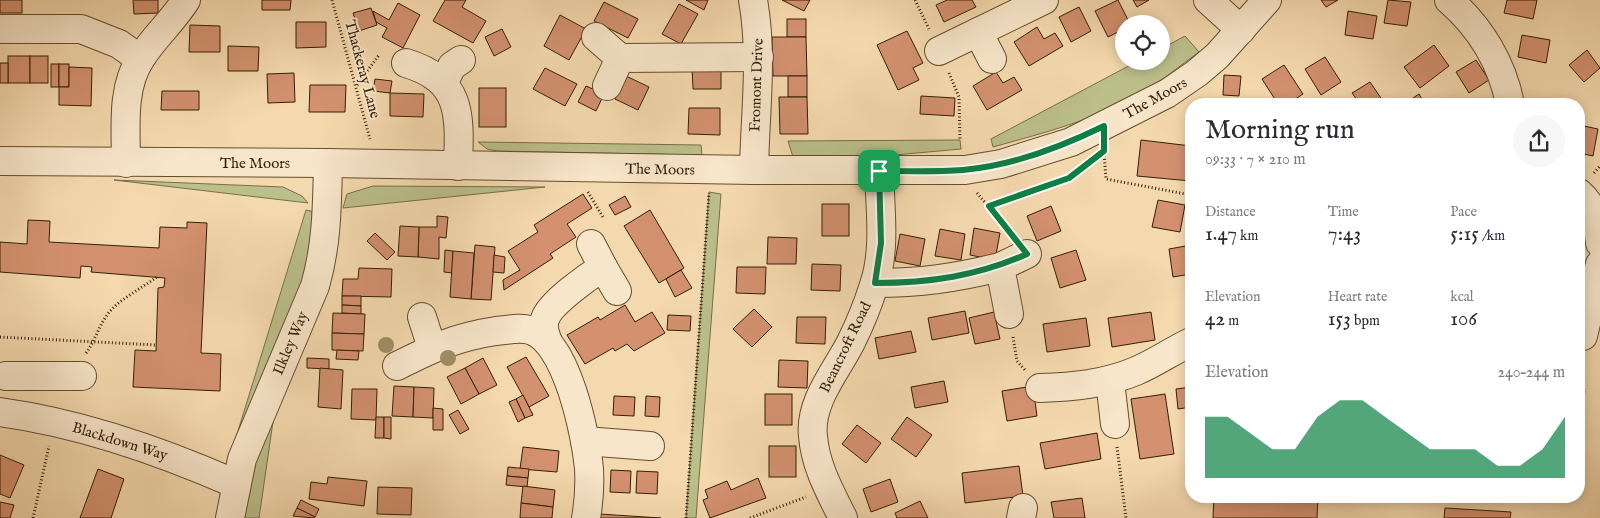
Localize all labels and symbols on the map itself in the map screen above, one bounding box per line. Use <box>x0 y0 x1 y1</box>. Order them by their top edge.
street label: Thackeray Lane <box>340 18 385 121</box>
street label: Fromont Drive <box>745 38 768 132</box>
street label: The Moors <box>1120 73 1190 124</box>
pin <box>858 150 900 192</box>
street label: The Moors <box>220 154 290 173</box>
street label: The Moors <box>625 159 695 180</box>
street label: Beancroft Road <box>815 298 876 396</box>
street label: Ilkley Way <box>269 308 313 378</box>
street label: Blackdown Way <box>70 418 171 465</box>

